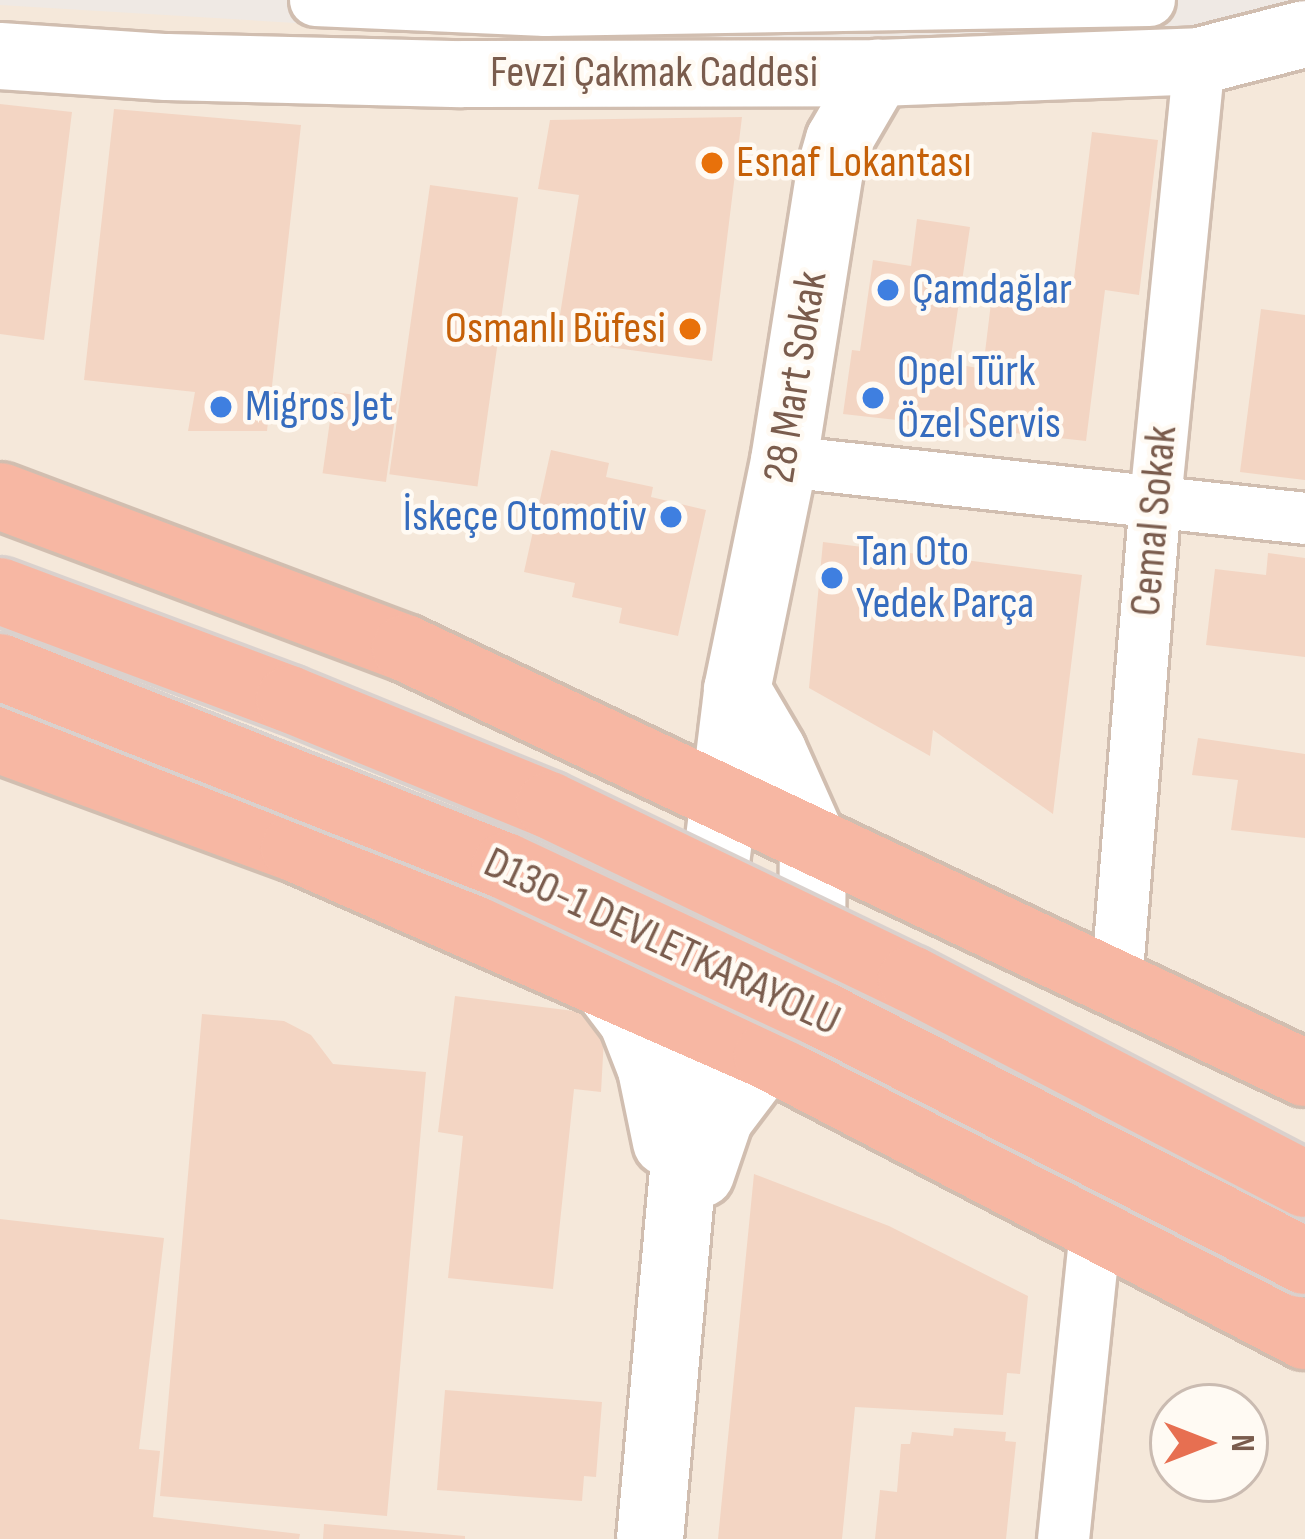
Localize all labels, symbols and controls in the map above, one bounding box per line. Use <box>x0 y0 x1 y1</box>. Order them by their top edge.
street label: Fevzi Çakmak Caddesi <box>490 46 818 100</box>
place label: Esnaf Lokantası <box>736 136 972 190</box>
marker: Esnaf Lokantası <box>699 150 725 176</box>
place label: Çamdağlar <box>912 263 1072 317</box>
street label: 28 Mart Sokak <box>753 267 839 487</box>
marker: Çamdağlar <box>875 277 901 303</box>
place label: Osmanlı Büfesi <box>445 302 666 356</box>
marker: Osmanlı Büfesi <box>677 316 703 342</box>
place label: Opel Türk Özel Servis <box>897 345 1061 451</box>
place label: Migros Jet <box>245 380 393 434</box>
marker: Opel Türk Özel Servis <box>860 385 886 411</box>
marker: Migros Jet <box>208 394 234 420</box>
street label: Cemal Sokak <box>1119 424 1189 618</box>
place label: İskeçe Otomotiv <box>403 490 647 544</box>
marker: İskeçe Otomotiv <box>658 504 684 530</box>
place label: Tan Oto Yedek Parça <box>856 525 1034 631</box>
marker: Tan Oto Yedek Parça <box>819 565 845 591</box>
street label: D130-1 DEVLETKARAYOLU <box>475 836 849 1048</box>
north arrow <box>1149 1383 1269 1503</box>
text: N <box>1222 1434 1262 1452</box>

